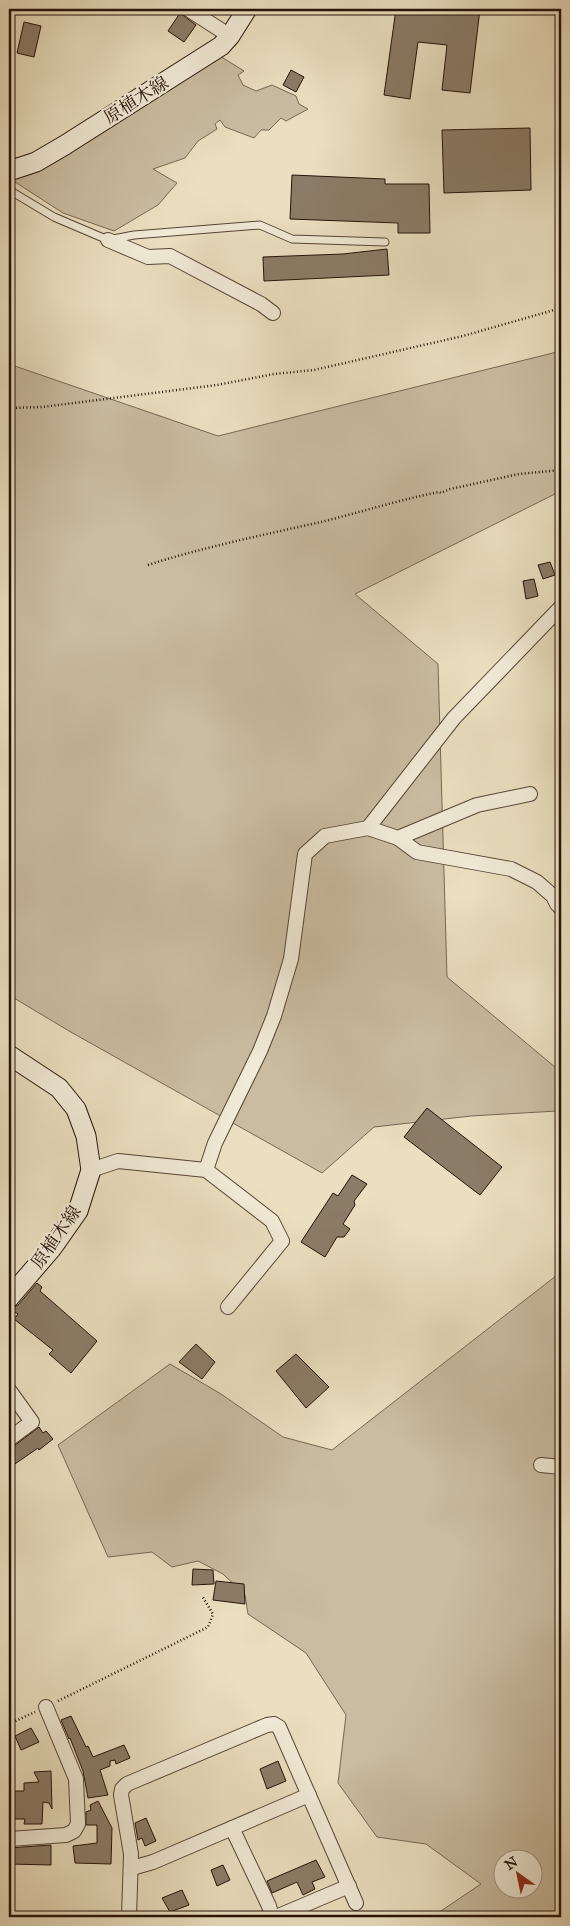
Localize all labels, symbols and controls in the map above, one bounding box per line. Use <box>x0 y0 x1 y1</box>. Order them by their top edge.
street label: 原植木線 <box>100 72 172 128</box>
street label: 原植木線 <box>26 1201 86 1273</box>
north arrow <box>492 1848 542 1898</box>
text: N <box>502 1853 521 1874</box>

